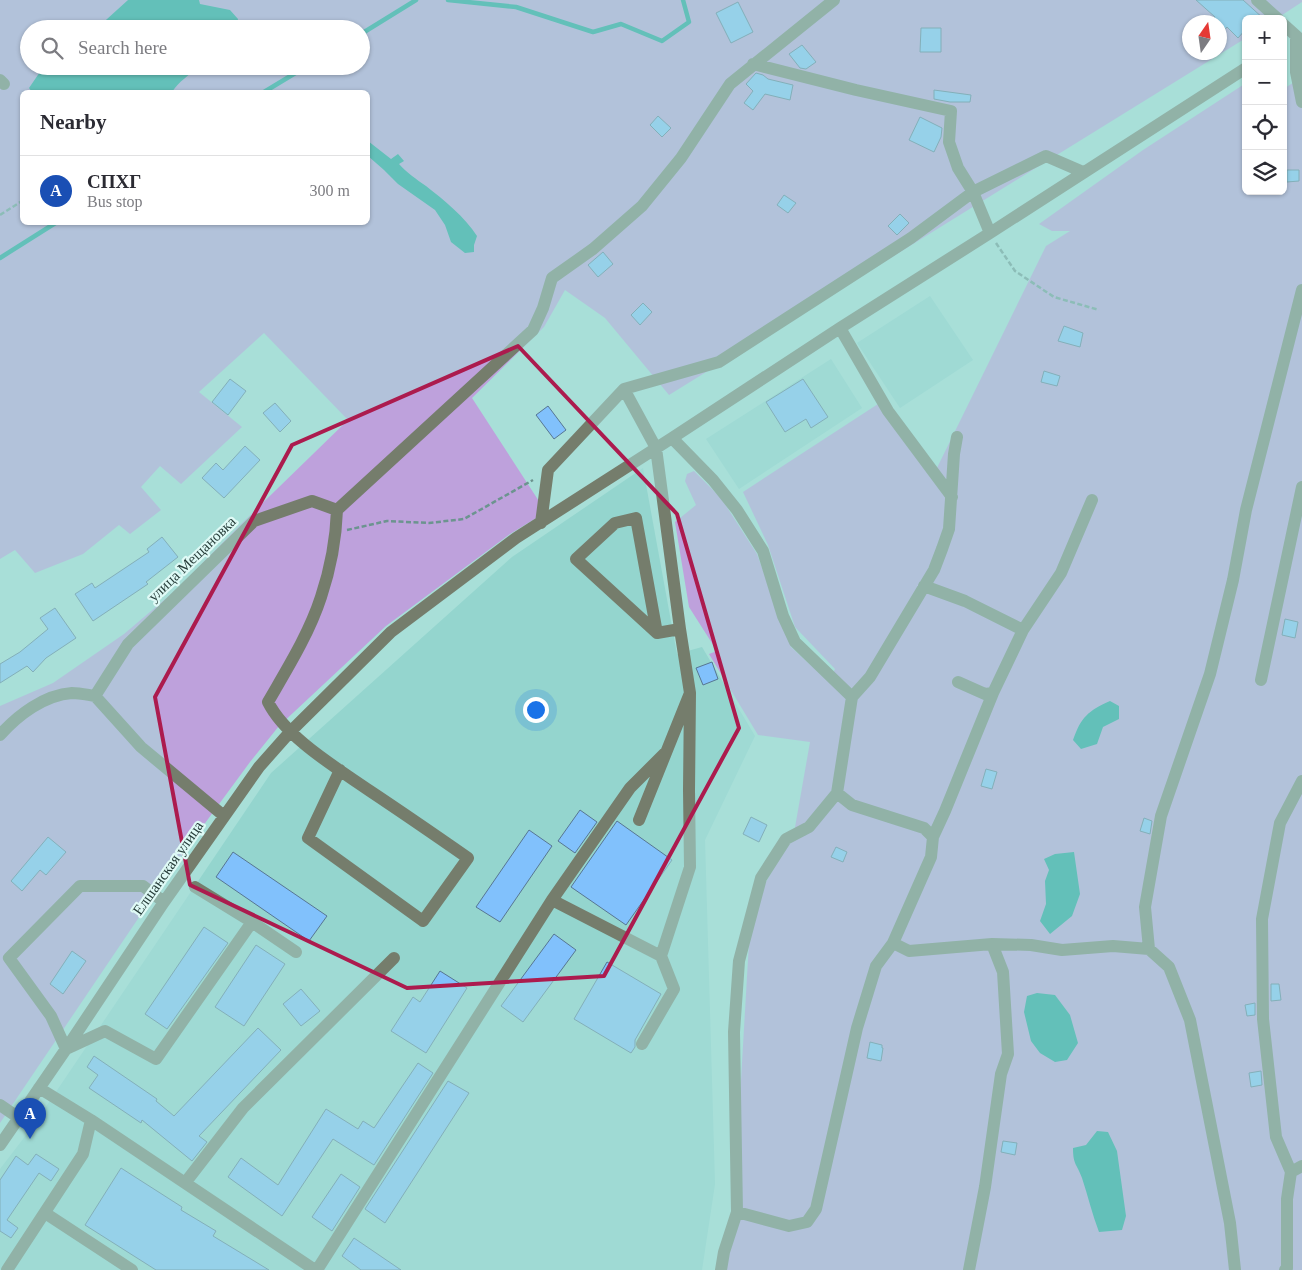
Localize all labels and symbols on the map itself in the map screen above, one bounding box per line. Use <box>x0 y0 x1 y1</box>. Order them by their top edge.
north arrow <box>1182 15 1227 60</box>
street label: улица Мещановка <box>145 513 239 605</box>
your location <box>523 697 549 723</box>
street label: Елшанская улица <box>130 818 207 918</box>
pin: A <box>14 1098 46 1139</box>

